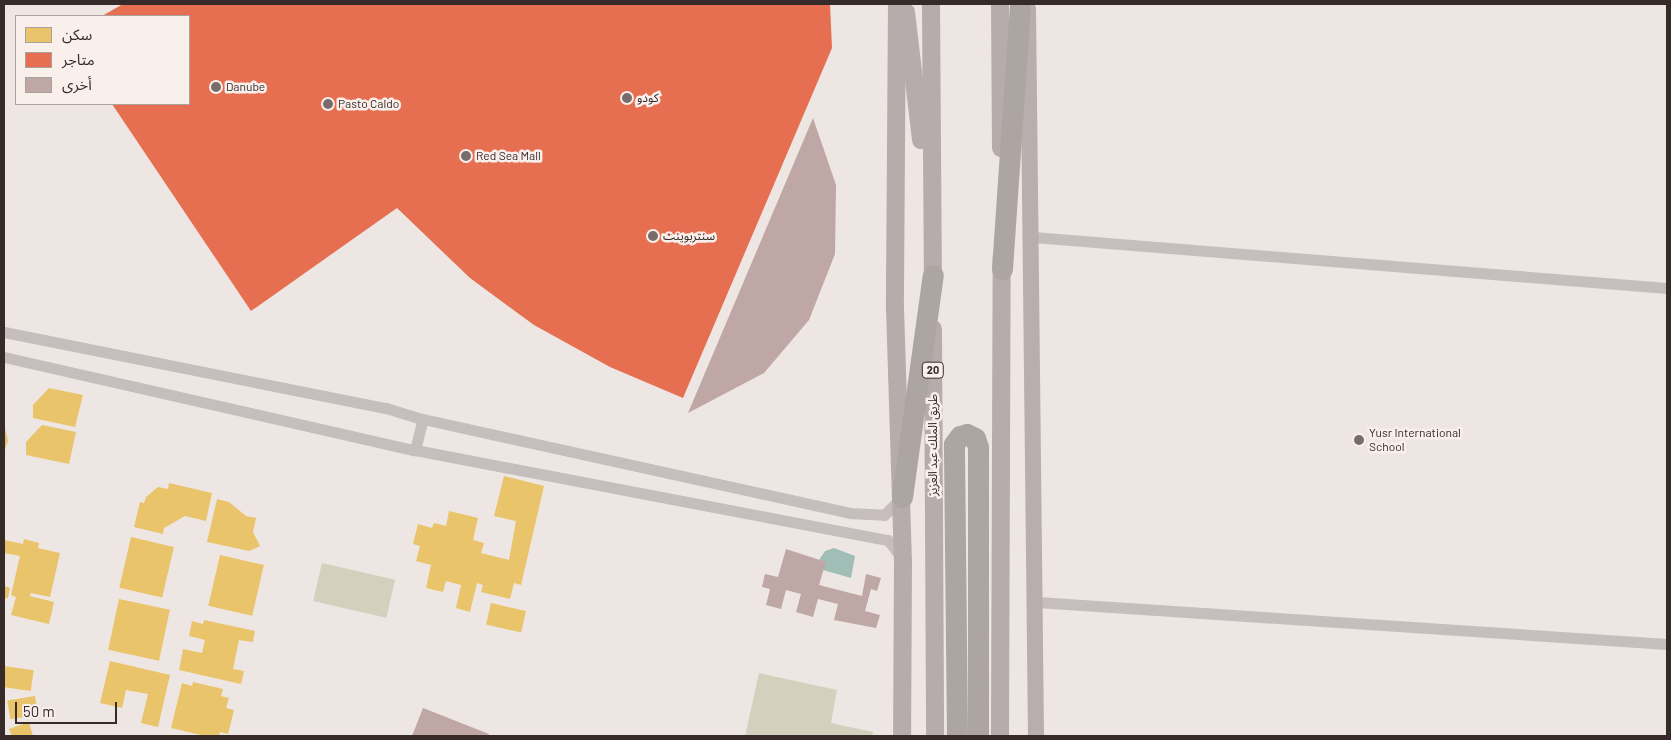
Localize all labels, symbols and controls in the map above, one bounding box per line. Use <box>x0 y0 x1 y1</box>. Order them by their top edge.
legend <box>15 15 190 105</box>
text: سكن <box>62 25 92 43</box>
text: متاجر <box>62 50 95 68</box>
text: أخرى <box>62 75 92 93</box>
place label: Danube <box>226 80 265 94</box>
marker: Danube <box>210 81 222 93</box>
place label: كودو <box>637 91 659 105</box>
marker: كودو <box>621 92 633 104</box>
place label: Pasto Caldo <box>338 97 399 111</box>
marker: Pasto Caldo <box>322 98 334 110</box>
place label: Red Sea Mall <box>476 149 541 163</box>
marker: Red Sea Mall <box>460 150 472 162</box>
place label: سنتربوينت <box>663 229 715 243</box>
marker: سنتربوينت <box>647 230 659 242</box>
road number: 20 <box>922 362 944 378</box>
street label: طريق الملك عبد العزيز <box>926 394 940 496</box>
place label: Yusr International School <box>1369 426 1461 454</box>
marker: Yusr International School <box>1353 434 1365 446</box>
scale bar <box>18 692 120 724</box>
text: 50 m <box>23 702 55 720</box>

